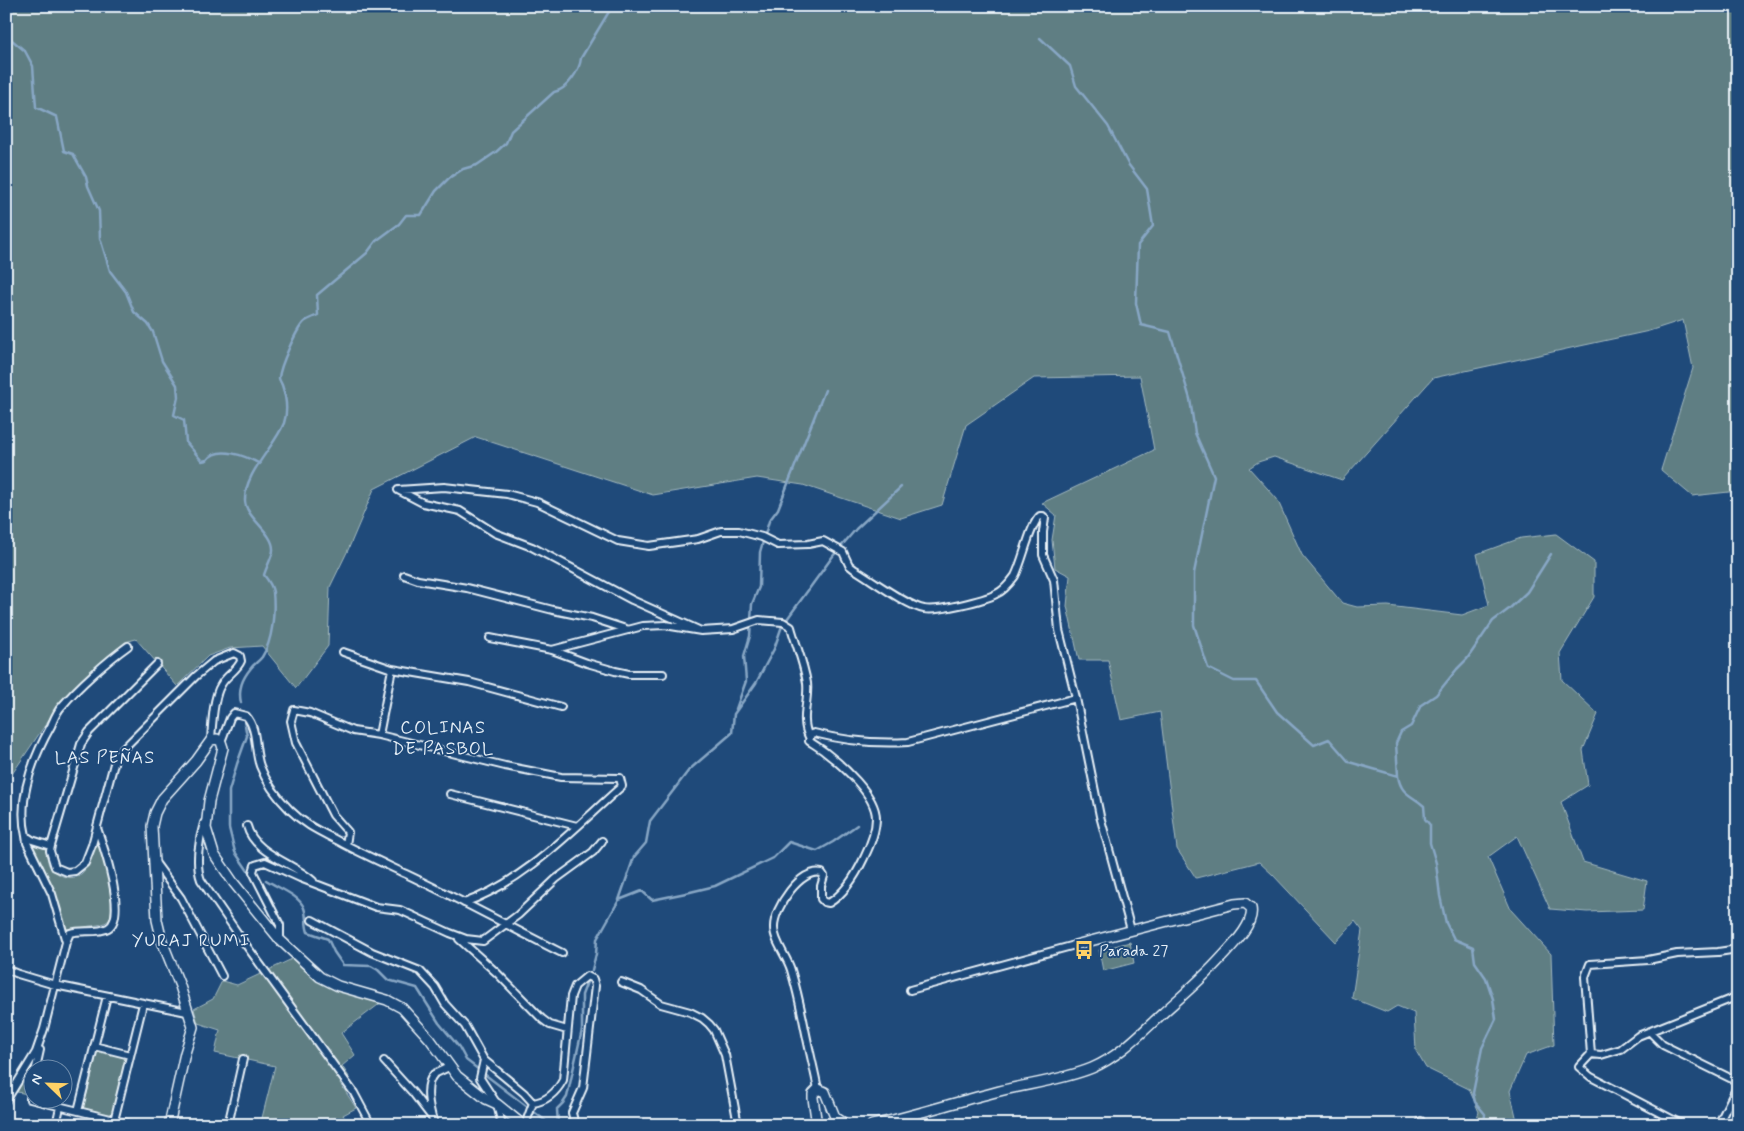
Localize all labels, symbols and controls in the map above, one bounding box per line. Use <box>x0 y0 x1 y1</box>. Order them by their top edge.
district label: COLINAS DE PASBOL <box>392 716 494 761</box>
district label: LAS PEÑAS <box>55 746 155 770</box>
district label: YURAJ RUMI <box>132 929 250 953</box>
bus stop icon: Parada 27 <box>1073 939 1095 961</box>
place label: Parada 27 <box>1099 941 1168 962</box>
north arrow <box>22 1058 72 1108</box>
text: N <box>27 1072 47 1087</box>

